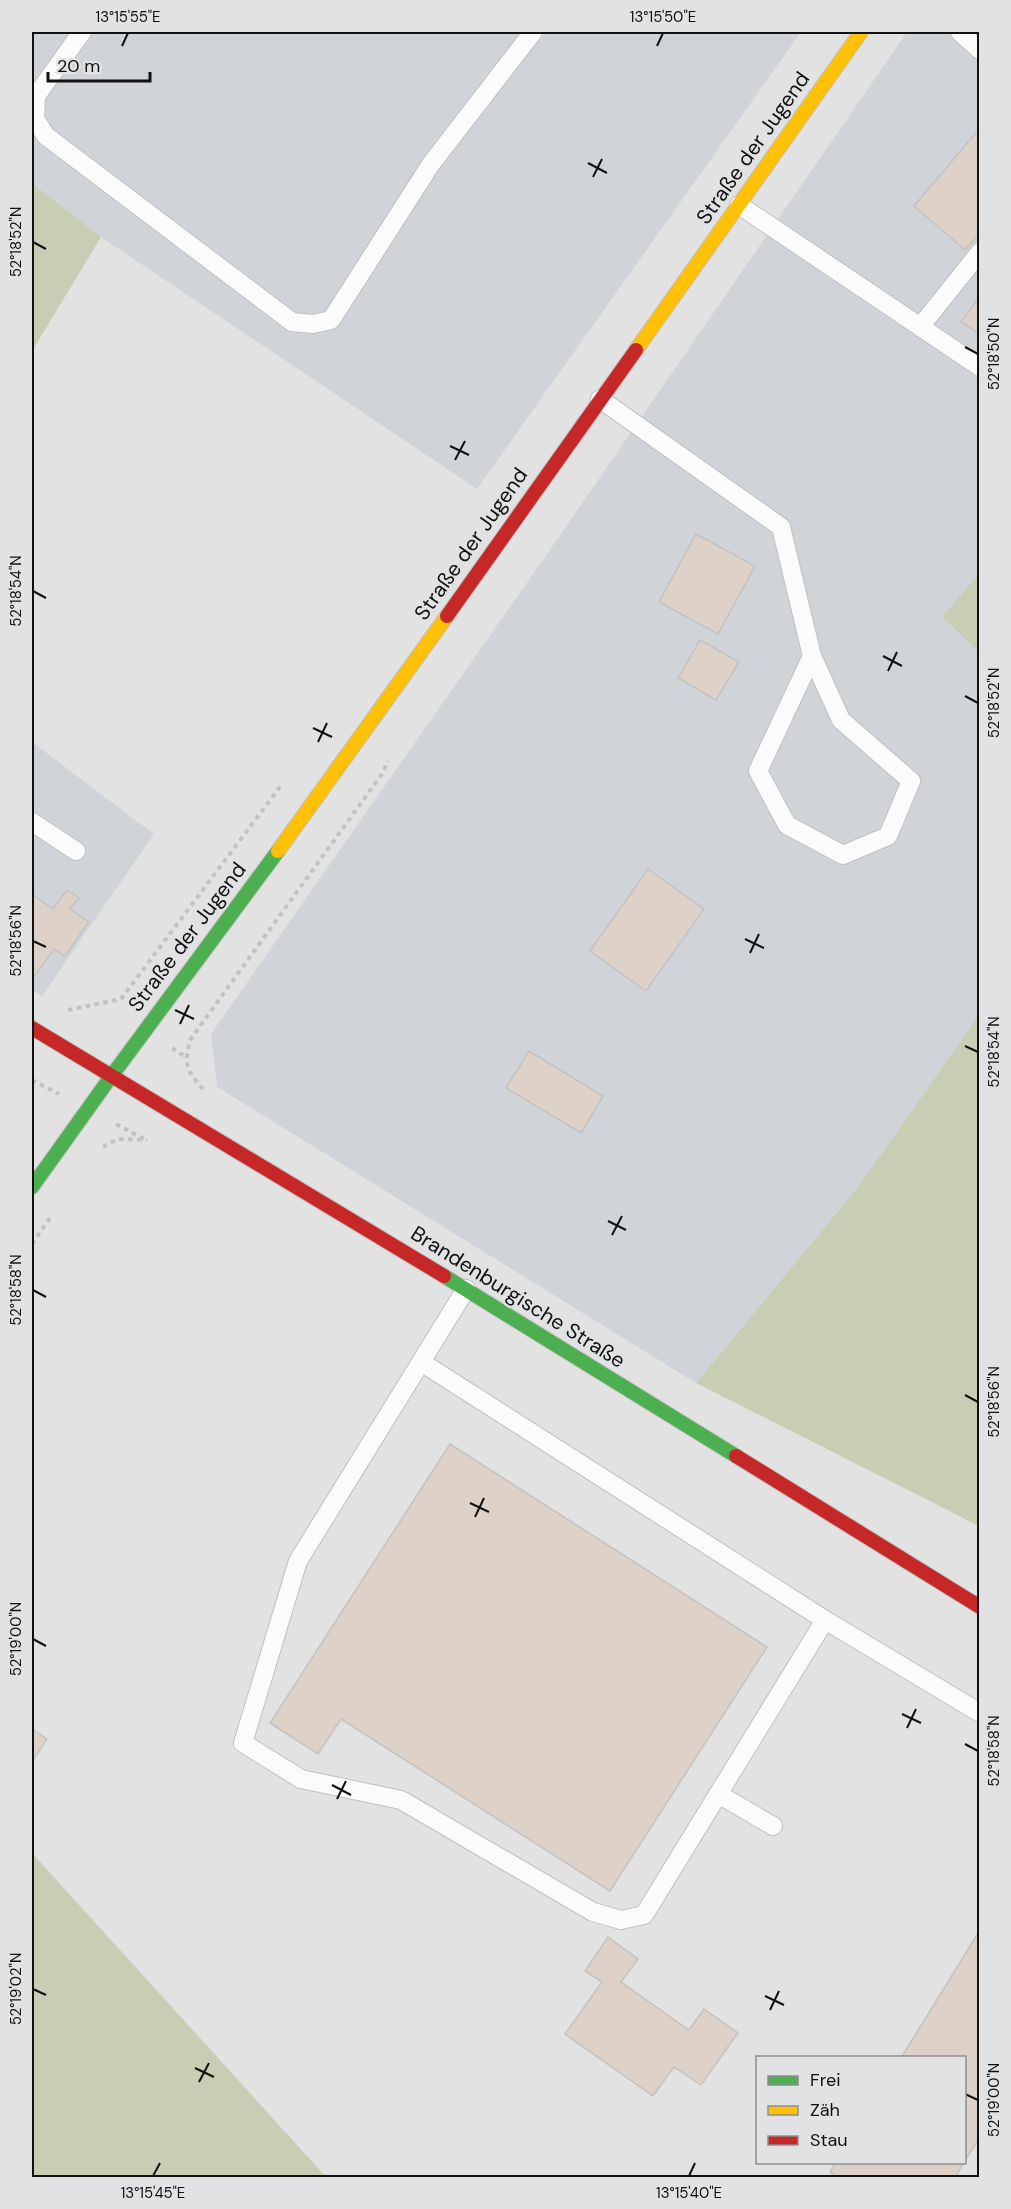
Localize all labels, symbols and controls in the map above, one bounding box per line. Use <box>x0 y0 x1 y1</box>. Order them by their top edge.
text: 13°15'55"E <box>95 7 161 27</box>
text: 13°15'50"E <box>630 7 696 27</box>
scale bar <box>48 45 150 83</box>
text: 20 m <box>57 54 100 78</box>
street label: Straße der Jugend <box>690 66 816 230</box>
text: 52°18'52"N <box>6 207 26 277</box>
text: 52°18'50"N <box>984 318 1004 390</box>
street label: Straße der Jugend <box>408 462 534 626</box>
text: 52°18'54"N <box>6 555 26 627</box>
text: 52°18'52"N <box>984 668 1004 738</box>
street label: Straße der Jugend <box>122 857 252 1017</box>
text: 52°18'56"N <box>6 905 26 977</box>
text: 52°18'54"N <box>984 1016 1004 1088</box>
street label: Brandenburgische Straße <box>406 1219 631 1375</box>
text: 52°18'58"N <box>6 1254 26 1326</box>
text: 52°18'56"N <box>984 1366 1004 1438</box>
text: 52°19'00"N <box>6 1602 26 1676</box>
text: 52°18'58"N <box>984 1715 1004 1787</box>
text: 52°19'02"N <box>6 1953 26 2025</box>
legend <box>756 2056 966 2164</box>
text: 52°19'00"N <box>984 2063 1004 2137</box>
text: Frei <box>810 2068 841 2092</box>
text: Zäh <box>810 2098 840 2122</box>
text: Stau <box>810 2128 848 2152</box>
text: 13°15'45"E <box>121 2183 185 2203</box>
text: 13°15'40"E <box>656 2183 722 2203</box>

